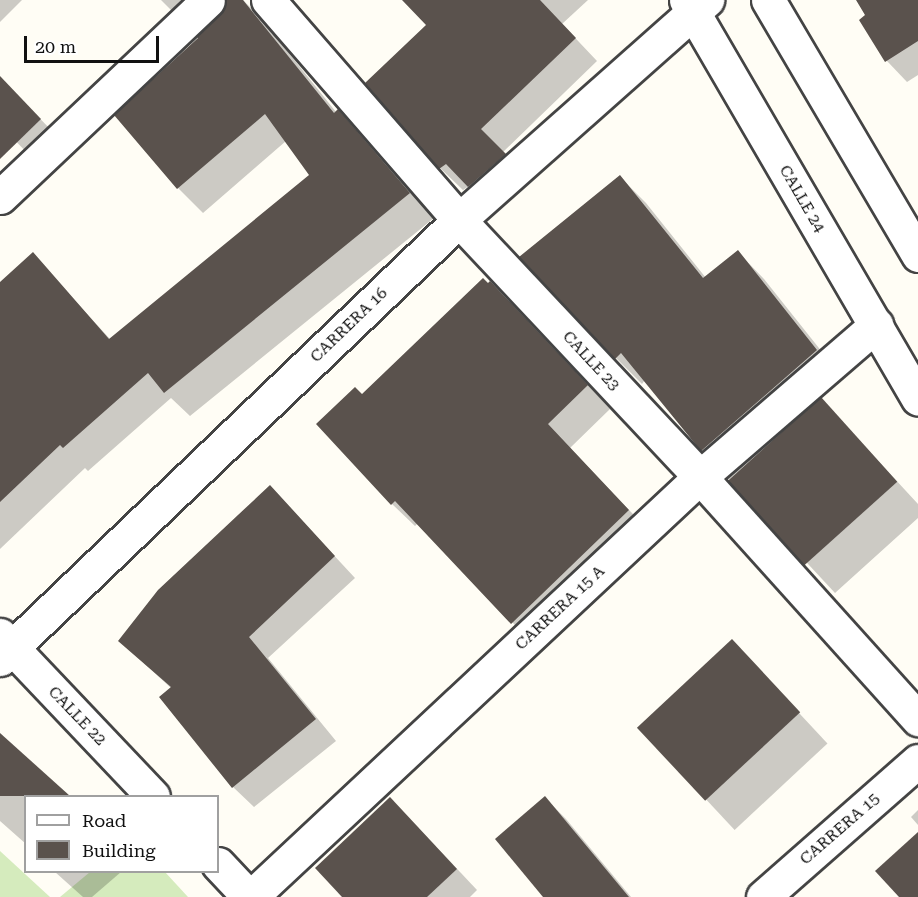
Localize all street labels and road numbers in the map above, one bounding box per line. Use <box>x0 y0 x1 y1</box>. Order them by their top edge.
street label: CALLE 24 <box>775 162 829 236</box>
street label: CARRERA 16 <box>307 284 391 366</box>
street label: CALLE 23 <box>559 327 623 395</box>
street label: CARRERA 15 A <box>511 562 609 654</box>
street label: CALLE 22 <box>44 682 110 750</box>
street label: CARRERA 15 <box>796 789 884 869</box>

